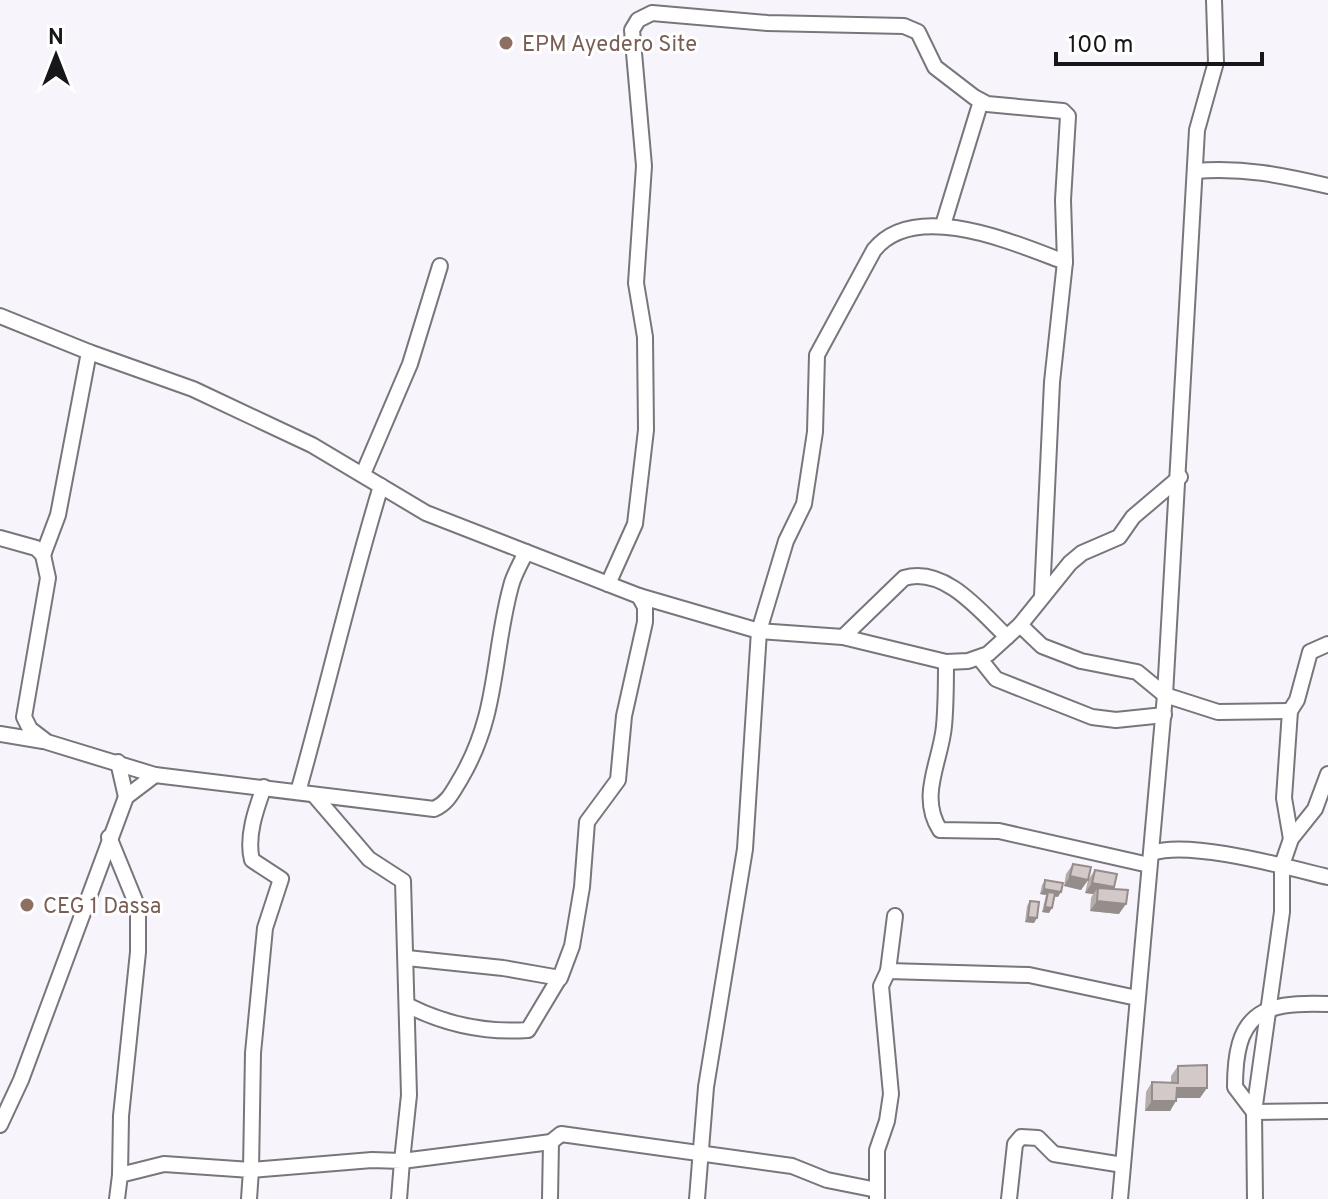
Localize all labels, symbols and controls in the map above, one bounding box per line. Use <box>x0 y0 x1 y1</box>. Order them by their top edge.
north arrow <box>16 16 96 96</box>
scale bar <box>1056 16 1262 66</box>
text: N <box>48 25 64 52</box>
text: 100 m <box>1068 31 1134 61</box>
place label: EPM Ayedero Site <box>522 32 697 59</box>
marker: EPM Ayedero Site <box>497 34 515 52</box>
place label: CEG 1 Dassa <box>43 894 161 921</box>
marker: CEG 1 Dassa <box>18 896 36 914</box>

